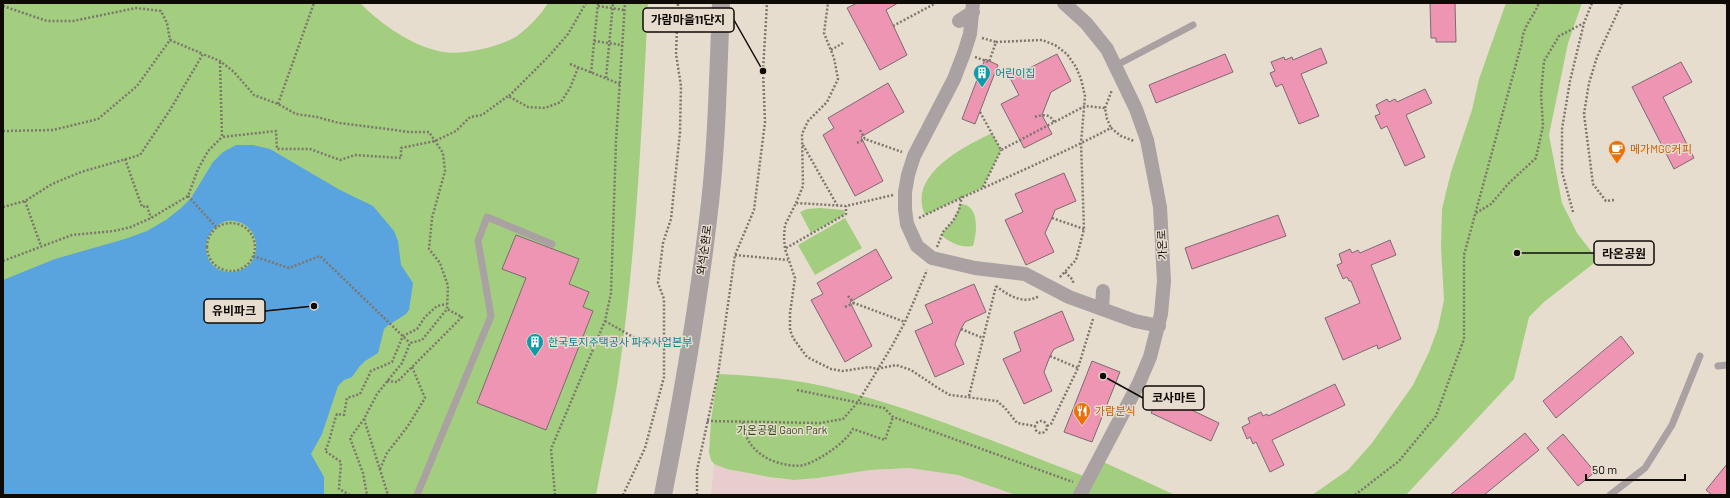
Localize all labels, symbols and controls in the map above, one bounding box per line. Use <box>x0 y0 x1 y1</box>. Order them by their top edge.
callout: 가람마을11단지 <box>643 8 734 32</box>
text: 가람마을11단지 <box>651 12 725 26</box>
building icon: 어린이집 <box>972 63 992 88</box>
place label: 어린이집 <box>995 66 1035 79</box>
cafe icon: 메가MGC커피 <box>1607 139 1627 164</box>
place label: 메가MGC커피 <box>1630 142 1692 155</box>
street label: 와석순환로 <box>694 224 713 276</box>
street label: 가온로 <box>1154 230 1169 261</box>
callout: 라온공원 <box>1594 241 1654 265</box>
text: 라온공원 <box>1602 246 1646 260</box>
callout: 유비파크 <box>204 299 265 323</box>
text: 유비파크 <box>212 303 256 317</box>
building icon: 한국토지주택공사 파주사업본부 <box>525 332 545 357</box>
place label: 한국토지주택공사 파주사업본부 <box>548 335 692 348</box>
callout: 코사마트 <box>1143 386 1204 410</box>
text: 코사마트 <box>1152 390 1196 404</box>
restaurant icon: 가람분식 <box>1072 401 1092 426</box>
place label: 가람분식 <box>1095 404 1135 417</box>
park label: 가온공원 Gaon Park <box>737 423 828 436</box>
scale bar <box>1586 456 1685 482</box>
text: 50 m <box>1592 462 1617 476</box>

